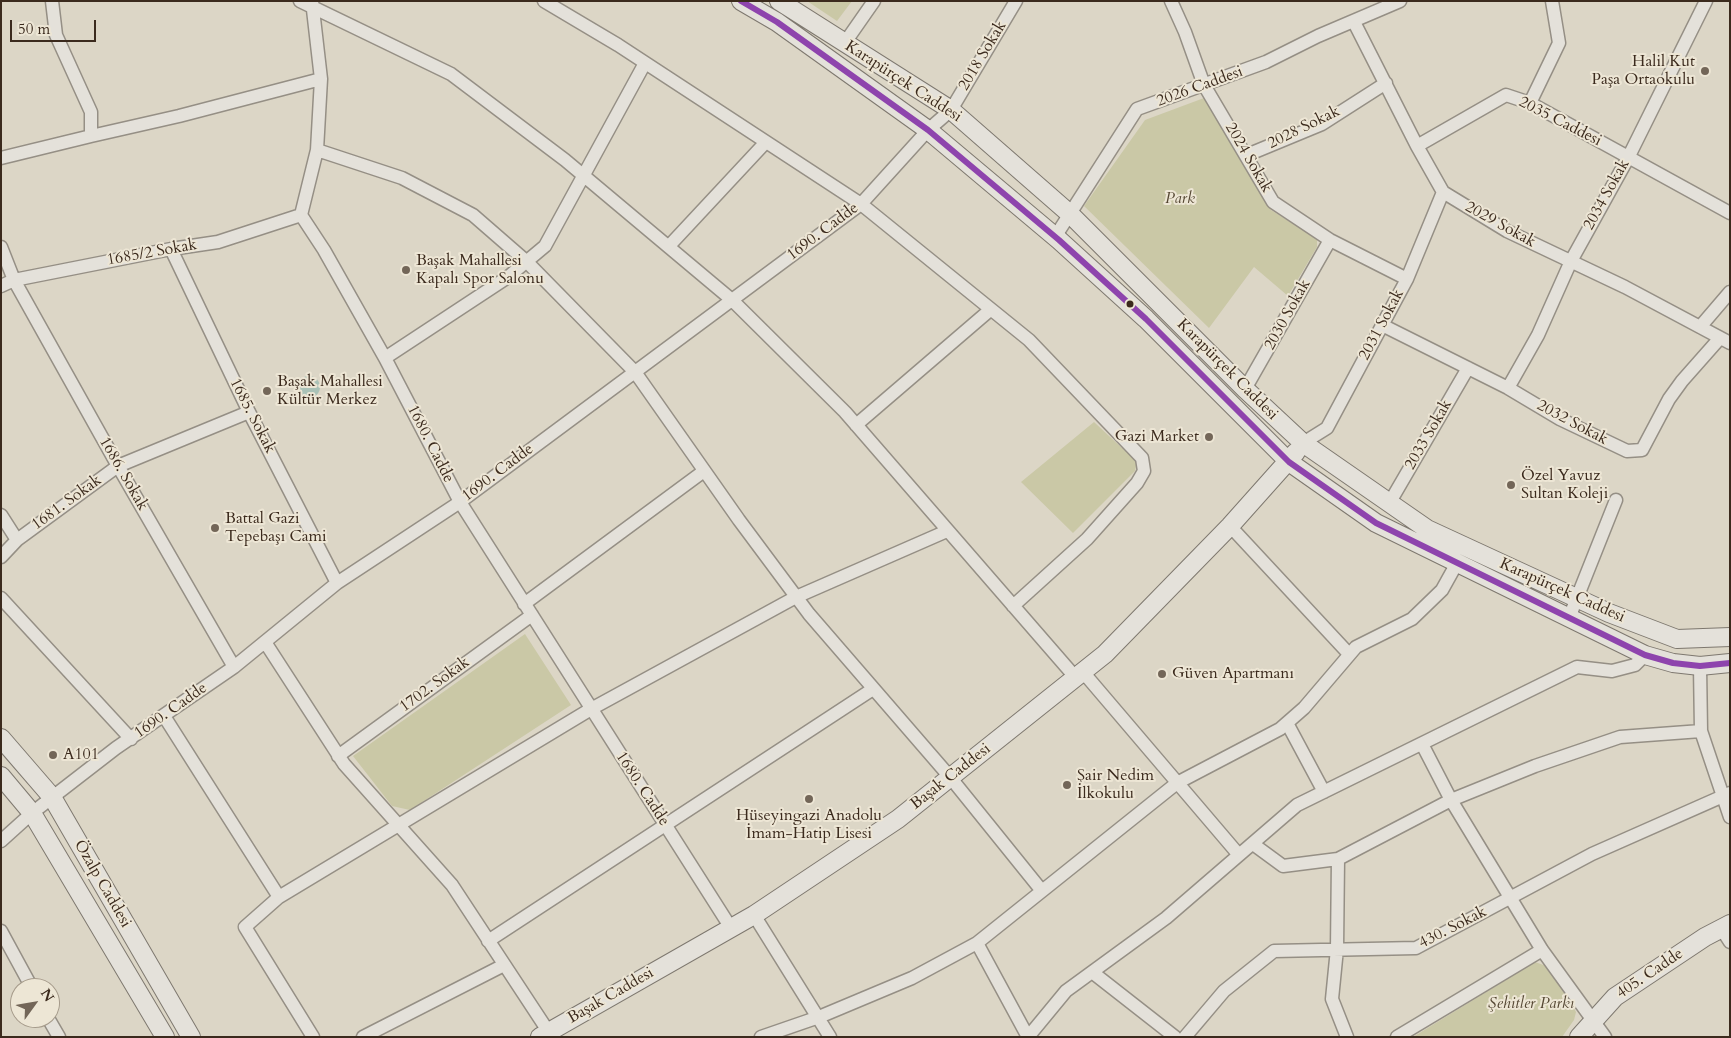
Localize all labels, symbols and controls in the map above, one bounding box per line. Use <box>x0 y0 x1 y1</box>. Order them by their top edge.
scale bar <box>12 10 99 42</box>
street label: 2018 Sokak <box>955 18 1011 94</box>
text: 50 m <box>18 19 50 39</box>
street label: Karapürçek Caddesi <box>841 37 965 127</box>
place label: Halil Kut Paşa Ortaokulu <box>1592 52 1695 90</box>
street label: 2026 Caddesi <box>1154 63 1246 111</box>
marker: Halil Kut Paşa Ortaokulu <box>1699 65 1711 77</box>
street label: 2035 Caddesi <box>1515 93 1605 151</box>
street label: 2028 Sokak <box>1265 102 1343 154</box>
street label: 2024 Sokak <box>1220 120 1276 196</box>
street label: 2034 Sokak <box>1580 156 1634 234</box>
park label: Park <box>1165 189 1195 209</box>
street label: 2029 Sokak <box>1461 198 1539 252</box>
street label: 1690. Cadde <box>783 199 863 265</box>
street label: 1685/2 Sokak <box>105 236 199 270</box>
place label: Başak Mahallesi Kapalı Spor Salonu <box>416 251 544 289</box>
marker: Başak Mahallesi Kapalı Spor Salonu <box>400 264 412 276</box>
street label: 2030 Sokak <box>1261 276 1315 354</box>
street label: 2031 Sokak <box>1355 286 1409 364</box>
unlabelled marker <box>1125 299 1135 309</box>
street label: Karapürçek Caddesi <box>1172 315 1282 425</box>
place label: Başak Mahallesi Kültür Merkez <box>277 372 383 410</box>
street label: 1685. Sokak <box>225 375 279 457</box>
marker: Başak Mahallesi Kültür Merkez <box>261 385 273 397</box>
street label: 2032 Sokak <box>1533 396 1611 450</box>
street label: 2033 Sokak <box>1401 397 1457 473</box>
street label: 1680. Cadde <box>402 402 458 486</box>
place label: Gazi Market <box>1115 427 1199 447</box>
marker: Gazi Market <box>1203 431 1215 443</box>
street label: 1686. Sokak <box>94 434 152 514</box>
street label: 1690. Cadde <box>458 440 538 506</box>
place label: Özel Yavuz Sultan Koleji <box>1521 466 1608 504</box>
street label: 1681. Sokak <box>28 471 106 535</box>
marker: Özel Yavuz Sultan Koleji <box>1505 479 1517 491</box>
place label: Battal Gazi Tepebaşı Cami <box>225 509 327 547</box>
marker: Battal Gazi Tepebaşı Cami <box>209 522 221 534</box>
street label: Karapürçek Caddesi <box>1496 555 1628 627</box>
street label: 1702. Sokak <box>396 653 474 717</box>
place label: Güven Apartmanı <box>1172 664 1294 684</box>
marker: Güven Apartmanı <box>1156 668 1168 680</box>
street label: 1690. Cadde <box>131 679 211 743</box>
street label: Başak Caddesi <box>907 740 995 814</box>
place label: A101 <box>63 745 99 765</box>
street label: 1680. Cadde <box>611 748 673 830</box>
marker: A101 <box>47 749 59 761</box>
place label: Şair Nedim İlkokulu <box>1077 766 1154 804</box>
marker: Şair Nedim İlkokulu <box>1061 779 1073 791</box>
marker: Hüseyingazi Anadolu İmam-Hatip Lisesi <box>803 793 815 805</box>
place label: Hüseyingazi Anadolu İmam-Hatip Lisesi <box>736 806 882 844</box>
street label: Özalp Caddesi <box>69 837 135 931</box>
street label: 430. Sokak <box>1416 903 1490 953</box>
street label: 405. Cadde <box>1613 945 1687 1003</box>
street label: Başak Caddesi <box>565 964 657 1028</box>
north arrow <box>10 978 60 1028</box>
text: N <box>36 985 59 1006</box>
park label: Şehitler Parkı <box>1488 994 1574 1014</box>

